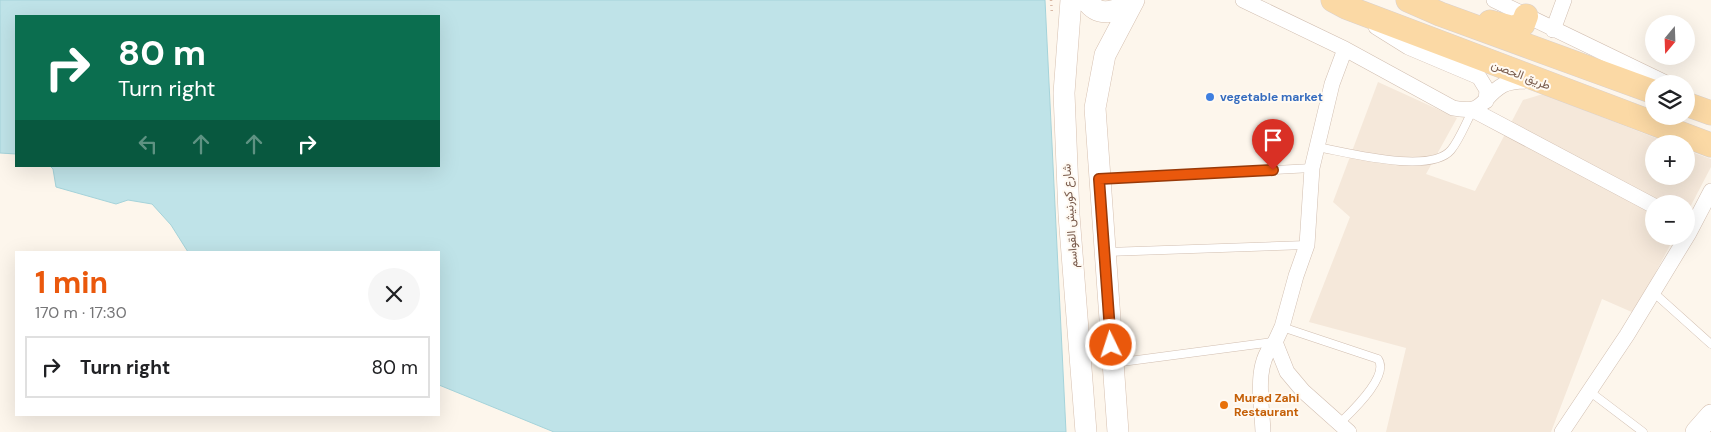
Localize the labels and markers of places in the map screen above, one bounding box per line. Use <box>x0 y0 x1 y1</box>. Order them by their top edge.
place label: vegetable market <box>1220 89 1323 105</box>
marker: vegetable market <box>1204 91 1216 103</box>
pin <box>1252 119 1294 170</box>
place label: Murad Zahi Restaurant <box>1234 390 1299 420</box>
marker: Murad Zahi Restaurant <box>1218 399 1230 411</box>

